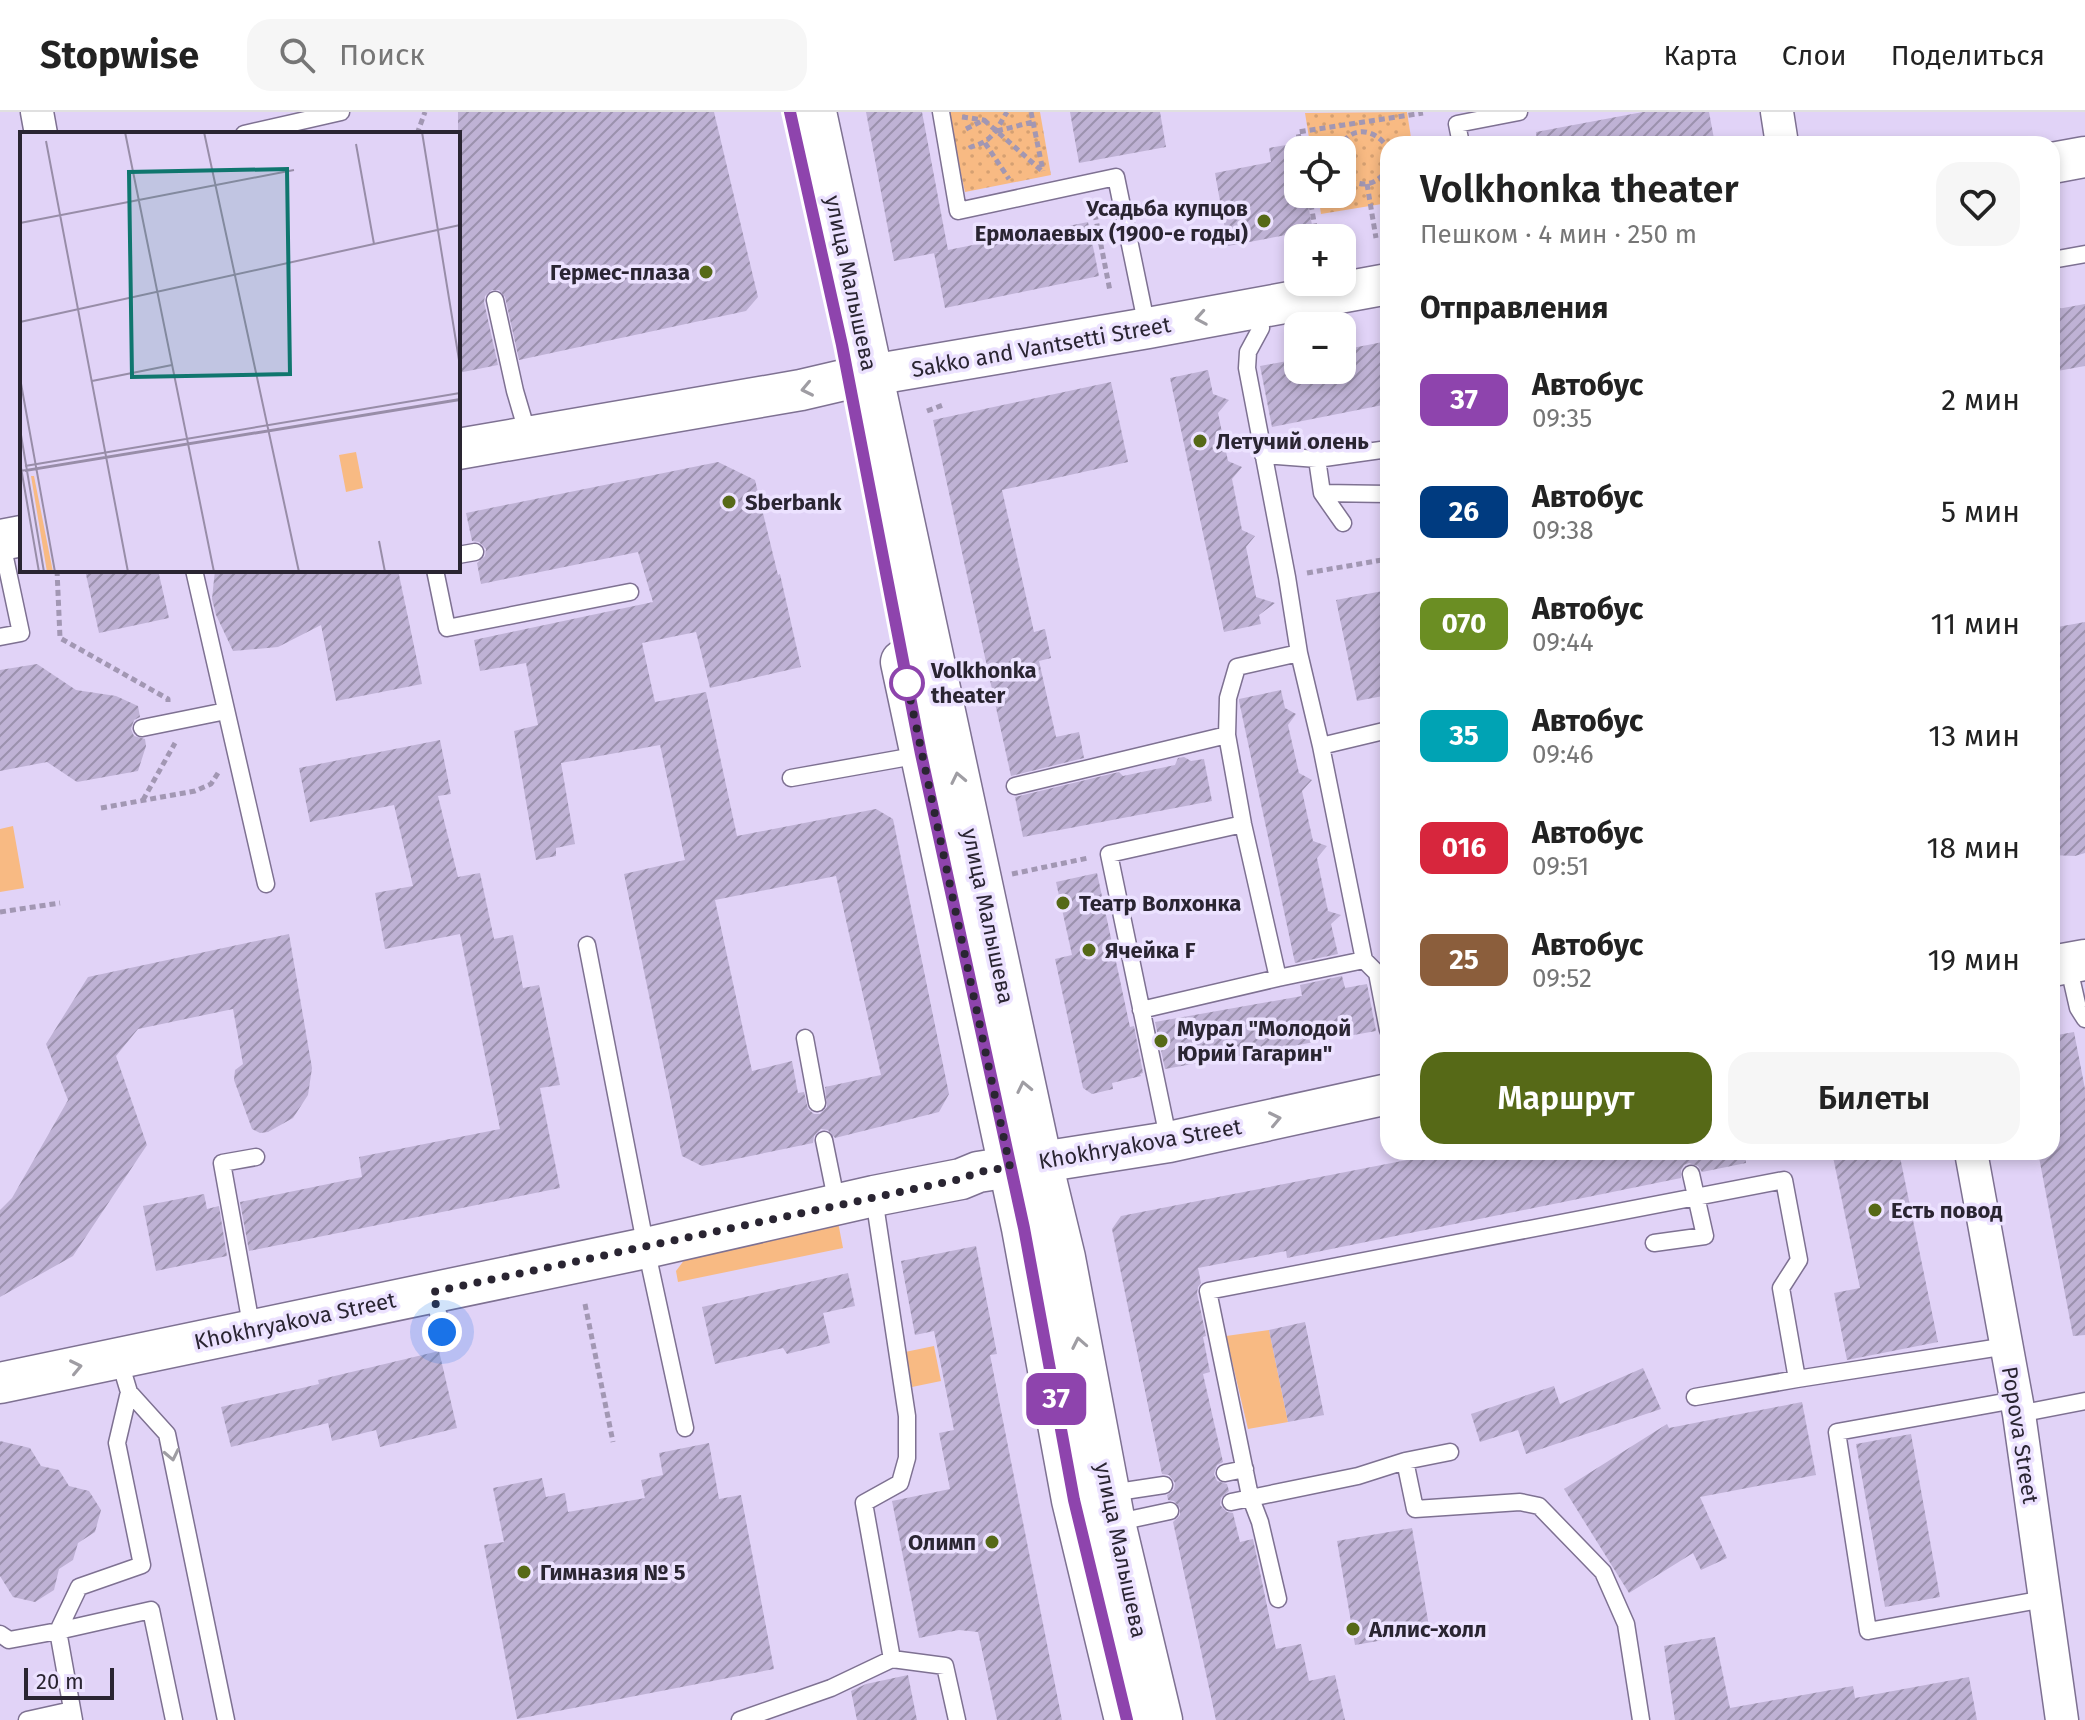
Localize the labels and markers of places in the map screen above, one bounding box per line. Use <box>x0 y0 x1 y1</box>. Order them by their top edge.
place label: Усадьба купцов Ермолаевых (1900-е годы) <box>975 195 1248 247</box>
marker: Усадьба купцов Ермолаевых (1900-е годы) <box>1255 212 1273 230</box>
place label: Гермес-плаза <box>550 259 690 286</box>
marker: Гермес-плаза <box>697 263 715 281</box>
place label: Летучий олень <box>1216 428 1369 455</box>
marker: Летучий олень <box>1191 432 1209 450</box>
place label: Sberbank <box>745 489 842 516</box>
marker: Sberbank <box>720 493 738 511</box>
place label: Volkhonka theater <box>930 657 1037 709</box>
marker: Volkhonka theater <box>890 666 924 700</box>
place label: Театр Волхонка <box>1079 890 1241 917</box>
marker: Театр Волхонка <box>1054 894 1072 912</box>
place label: Ячейка F <box>1105 937 1196 964</box>
marker: Ячейка F <box>1080 941 1098 959</box>
place label: Мурал "Молодой Юрий Гагарин" <box>1177 1015 1351 1067</box>
marker: Мурал "Молодой Юрий Гагарин" <box>1152 1032 1170 1050</box>
place label: Есть повод <box>1891 1197 2003 1224</box>
marker: Есть повод <box>1866 1201 1884 1219</box>
place label: Олимп <box>908 1529 976 1556</box>
marker: Олимп <box>983 1533 1001 1551</box>
place label: Гимназия № 5 <box>540 1559 686 1586</box>
marker: Гимназия № 5 <box>515 1563 533 1581</box>
place label: Аллис-холл <box>1368 1616 1487 1643</box>
marker: Аллис-холл <box>1344 1620 1362 1638</box>

